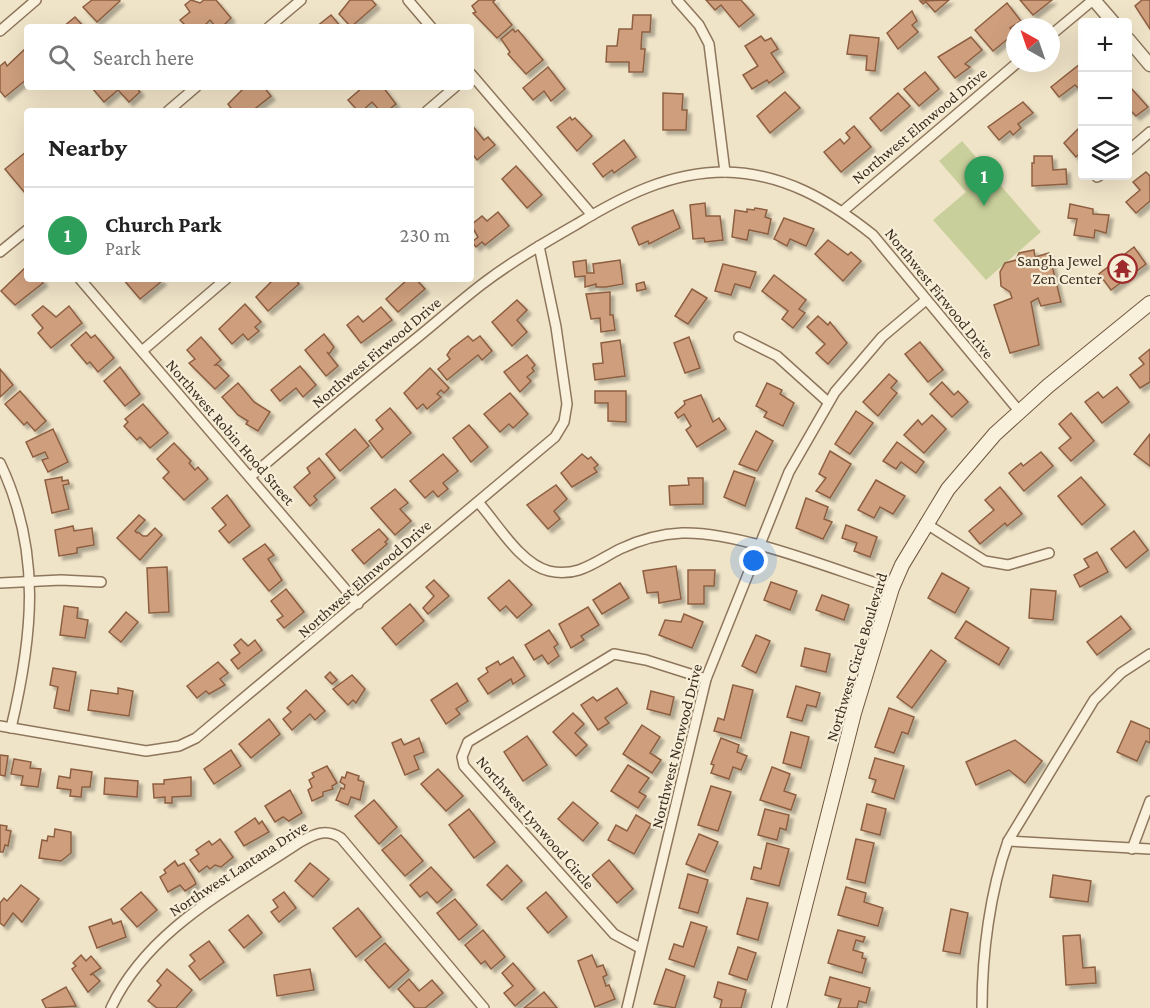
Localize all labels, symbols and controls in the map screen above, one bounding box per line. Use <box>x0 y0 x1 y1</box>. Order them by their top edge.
north arrow <box>1006 18 1060 72</box>
map controls <box>1078 18 1132 180</box>
button: + <box>1078 18 1132 72</box>
search box <box>24 24 474 90</box>
icon: search <box>45 41 78 74</box>
text: Search here <box>93 45 194 70</box>
street label: Northwest Elmwood Drive <box>849 64 990 187</box>
button: − <box>1078 72 1132 126</box>
button: layers <box>1078 126 1132 180</box>
text: Nearby <box>48 133 127 162</box>
pin: 1 <box>964 156 1004 206</box>
text: Church Park <box>105 212 221 237</box>
text: 1 <box>64 224 71 246</box>
text: 230 m <box>400 224 450 246</box>
street label: Northwest Firwood Drive <box>882 225 997 362</box>
text: Park <box>105 237 141 259</box>
place label: Sangha Jewel Zen Center <box>1017 252 1102 287</box>
temple icon: Sangha Jewel Zen Center <box>1107 253 1139 285</box>
street label: Northwest Firwood Drive <box>309 294 444 411</box>
street label: Northwest Robin Hood Street <box>163 356 299 509</box>
street label: Northwest Elmwood Drive <box>294 516 434 641</box>
your location <box>739 546 768 575</box>
street label: Northwest Circle Boulevard <box>823 570 890 744</box>
street label: Northwest Norwood Drive <box>648 662 705 830</box>
street label: Northwest Lynwood Circle <box>473 752 598 893</box>
street label: Northwest Lantana Drive <box>166 817 311 920</box>

